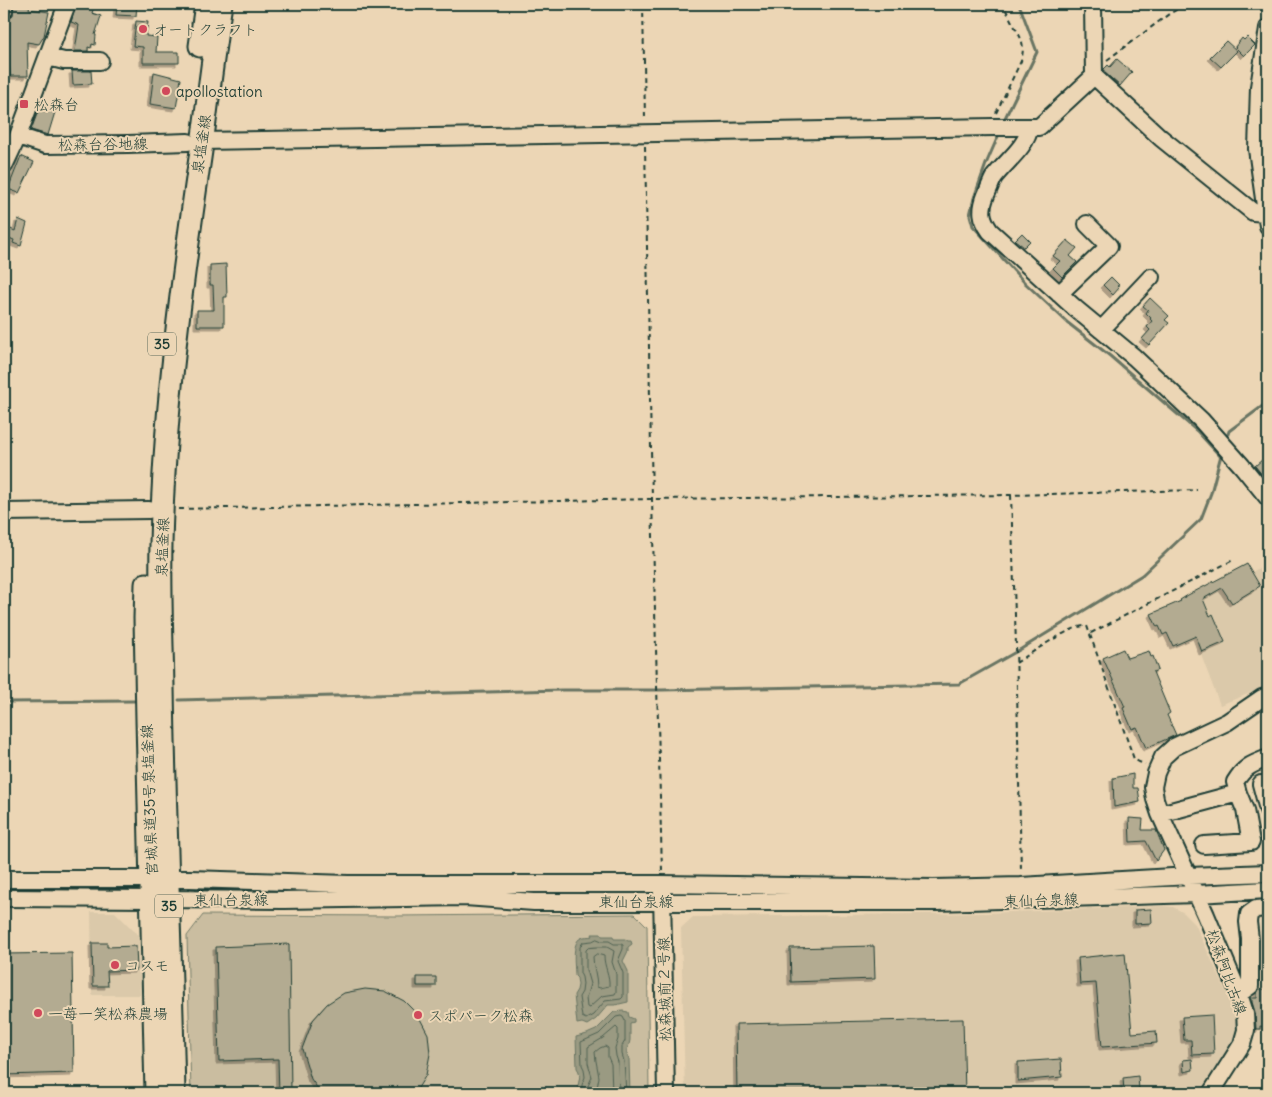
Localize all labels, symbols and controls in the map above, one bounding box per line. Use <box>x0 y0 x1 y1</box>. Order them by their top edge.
place label: オートクラフト <box>153 20 258 39</box>
marker: オートクラフト <box>137 23 149 35</box>
place label: apollostation <box>176 82 263 101</box>
marker: apollostation <box>160 85 172 97</box>
place label: 松森台 <box>34 95 79 114</box>
marker: 松森台 <box>18 98 30 110</box>
street label: 泉塩釜線 <box>187 113 215 175</box>
street label: 松森台谷地線 <box>58 134 148 154</box>
road number: 35 <box>148 332 176 356</box>
street label: 泉塩釜線 <box>151 517 173 577</box>
street label: 宮城県道35号泉塩釜線 <box>137 724 161 876</box>
street label: 東仙台泉線 <box>1003 889 1079 911</box>
street label: 東仙台泉線 <box>193 890 269 909</box>
street label: 東仙台泉線 <box>598 892 674 911</box>
road number: 35 <box>155 894 183 918</box>
street label: 松森阿比古線 <box>1203 926 1251 1018</box>
street label: 松森城前２号線 <box>654 936 674 1042</box>
place label: コスモ <box>125 956 169 975</box>
marker: コスモ <box>109 959 121 971</box>
place label: 一苺一笑松森農場 <box>48 1004 168 1023</box>
place label: スポパーク松森 <box>428 1006 533 1025</box>
marker: 一苺一笑松森農場 <box>32 1007 44 1019</box>
marker: スポパーク松森 <box>412 1009 424 1021</box>

